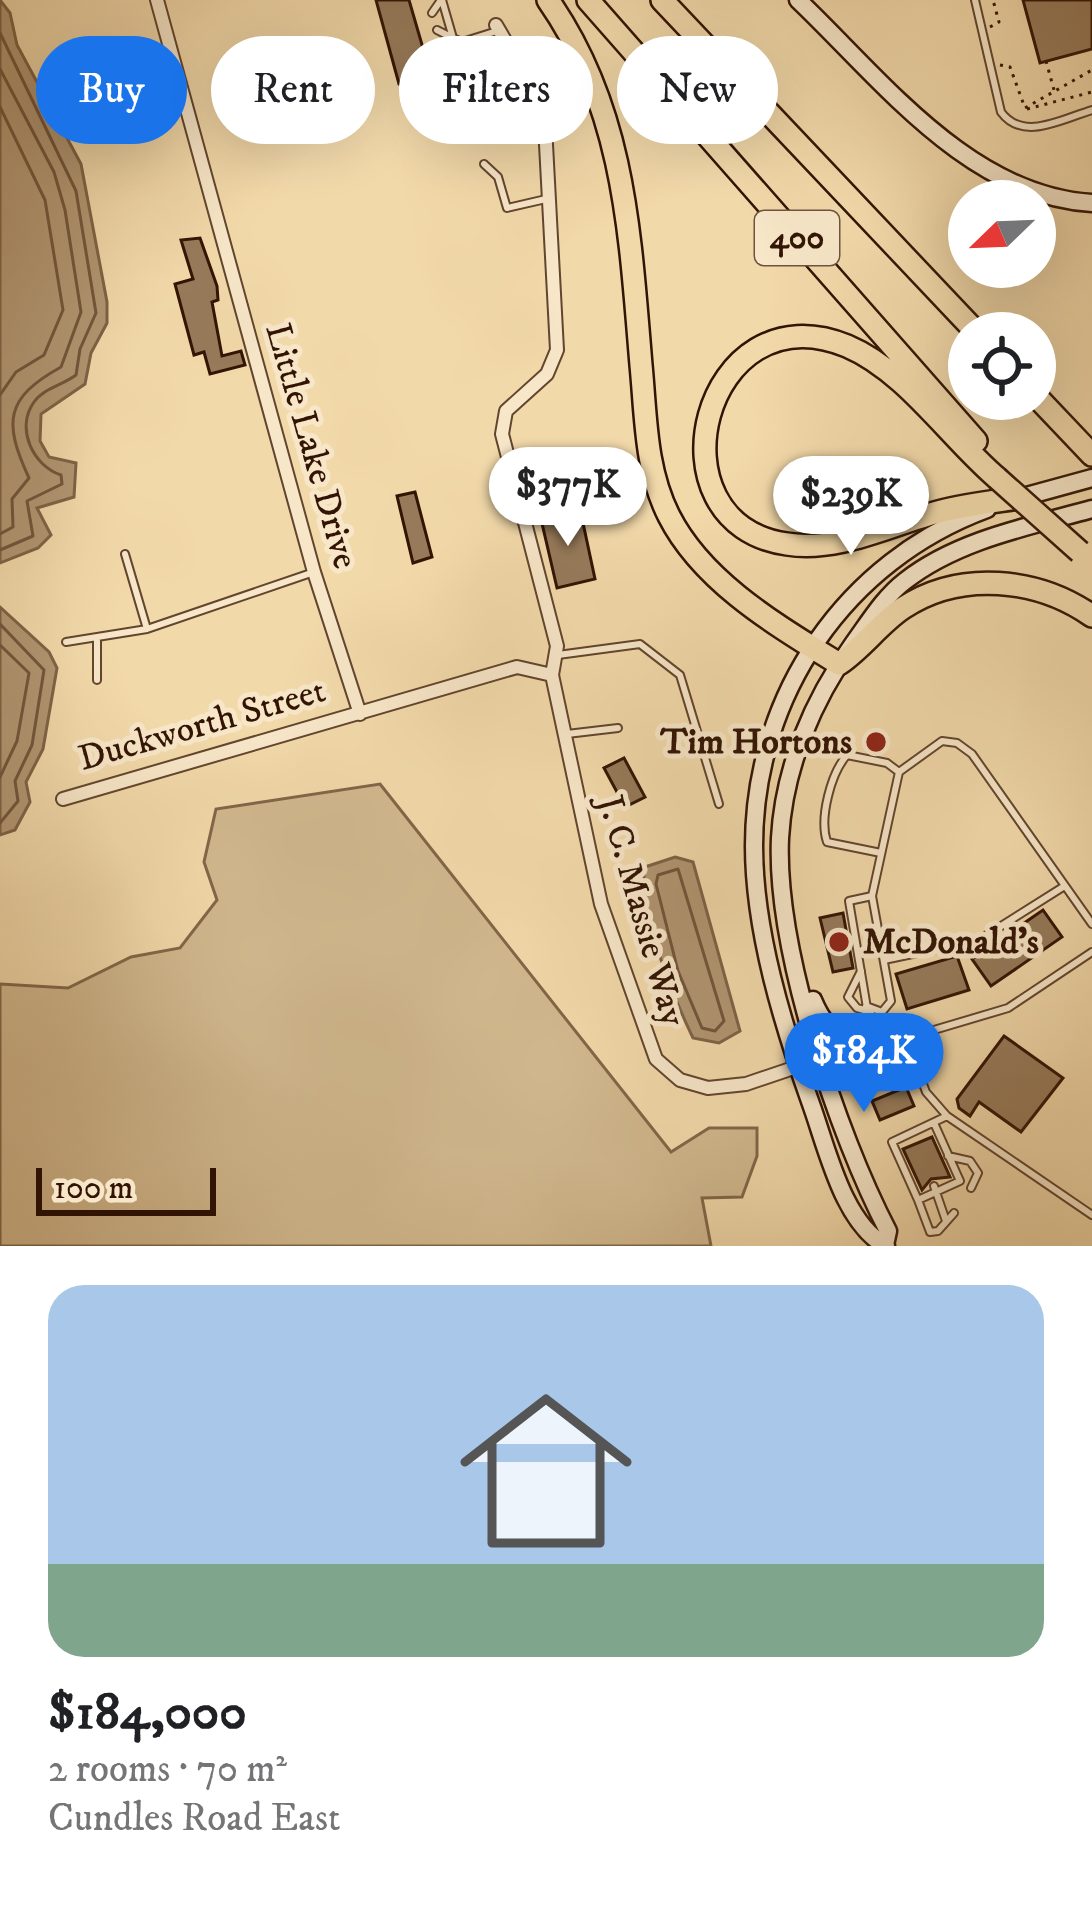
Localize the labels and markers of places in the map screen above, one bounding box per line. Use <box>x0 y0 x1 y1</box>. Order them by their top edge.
pin: $377K <box>484 447 652 549</box>
pin: $239K <box>767 456 935 558</box>
place label: Tim Hortons <box>660 720 852 765</box>
marker: Tim Hortons <box>863 729 889 755</box>
place label: McDonald's <box>863 920 1039 965</box>
marker: McDonald's <box>826 929 852 955</box>
pin: $184K <box>780 1013 948 1115</box>

